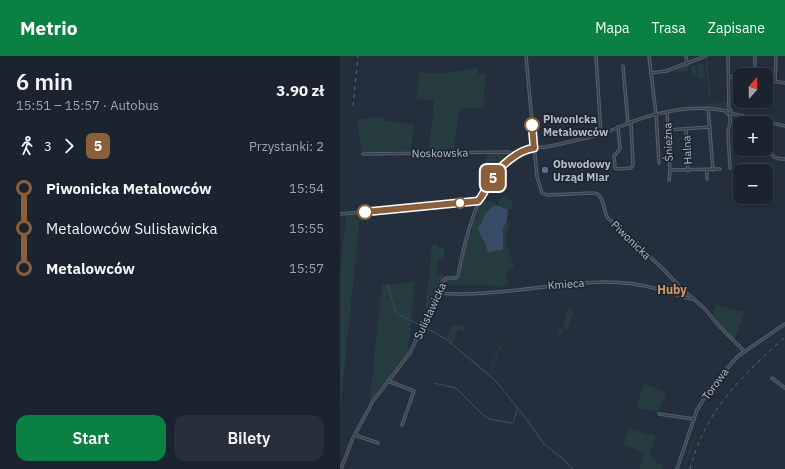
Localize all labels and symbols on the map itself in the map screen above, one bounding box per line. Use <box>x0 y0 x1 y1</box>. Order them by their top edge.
north arrow <box>733 68 773 108</box>
place label: Piwonicka Metalowców <box>543 112 609 139</box>
marker: Piwonicka Metalowców <box>524 117 540 133</box>
street label: Śnieżna <box>660 122 676 162</box>
street label: Halna <box>679 135 695 165</box>
street label: Noskowska <box>412 146 468 160</box>
place label: Obwodowy Urząd Miar <box>553 157 611 184</box>
line badge: 5 <box>480 165 506 191</box>
marker: Obwodowy Urząd Miar <box>540 165 550 175</box>
unlabelled marker <box>454 197 466 209</box>
unlabelled marker <box>357 204 373 220</box>
street label: Piwonicka <box>608 218 654 263</box>
street label: Kmieca <box>547 276 585 292</box>
street label: Sulisławicka <box>411 280 449 342</box>
district label: Huby <box>657 282 687 297</box>
street label: Torowa <box>699 365 731 403</box>

